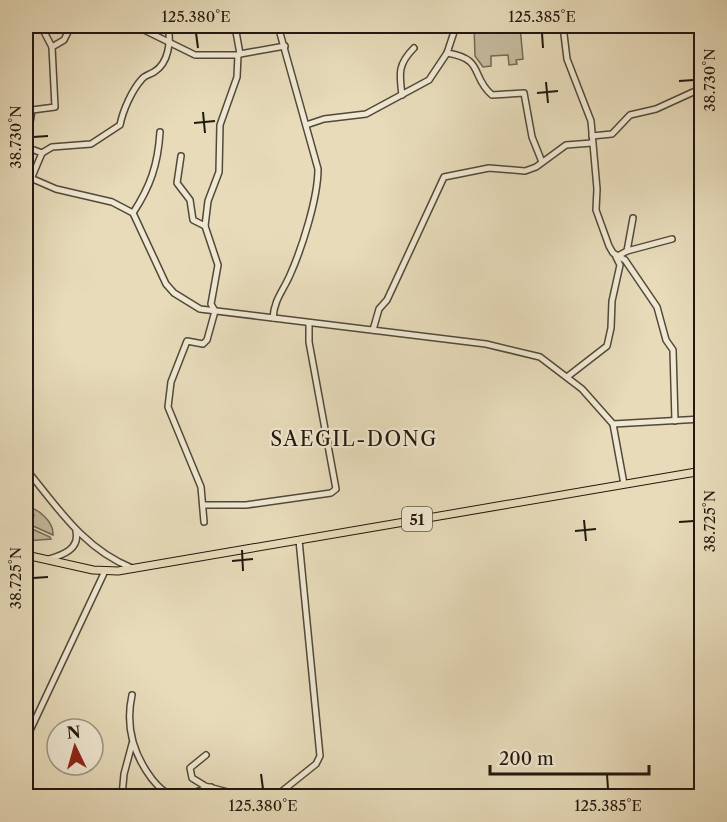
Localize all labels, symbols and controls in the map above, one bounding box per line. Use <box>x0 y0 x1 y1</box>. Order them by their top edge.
text: 125.380°E <box>161 7 231 26</box>
text: 125.385°E <box>508 7 576 26</box>
text: 38.730°N <box>700 48 719 112</box>
text: 38.730°N <box>6 105 25 169</box>
district label: SAEGIL-DONG <box>270 427 438 451</box>
text: 38.725°N <box>700 490 719 552</box>
road number: 51 <box>402 507 432 531</box>
text: 38.725°N <box>6 547 25 609</box>
north arrow <box>45 717 105 777</box>
text: N <box>66 721 82 743</box>
scale bar <box>490 738 649 776</box>
text: 200 m <box>499 748 554 770</box>
text: 125.380°E <box>228 796 298 815</box>
text: 125.385°E <box>574 796 642 815</box>

